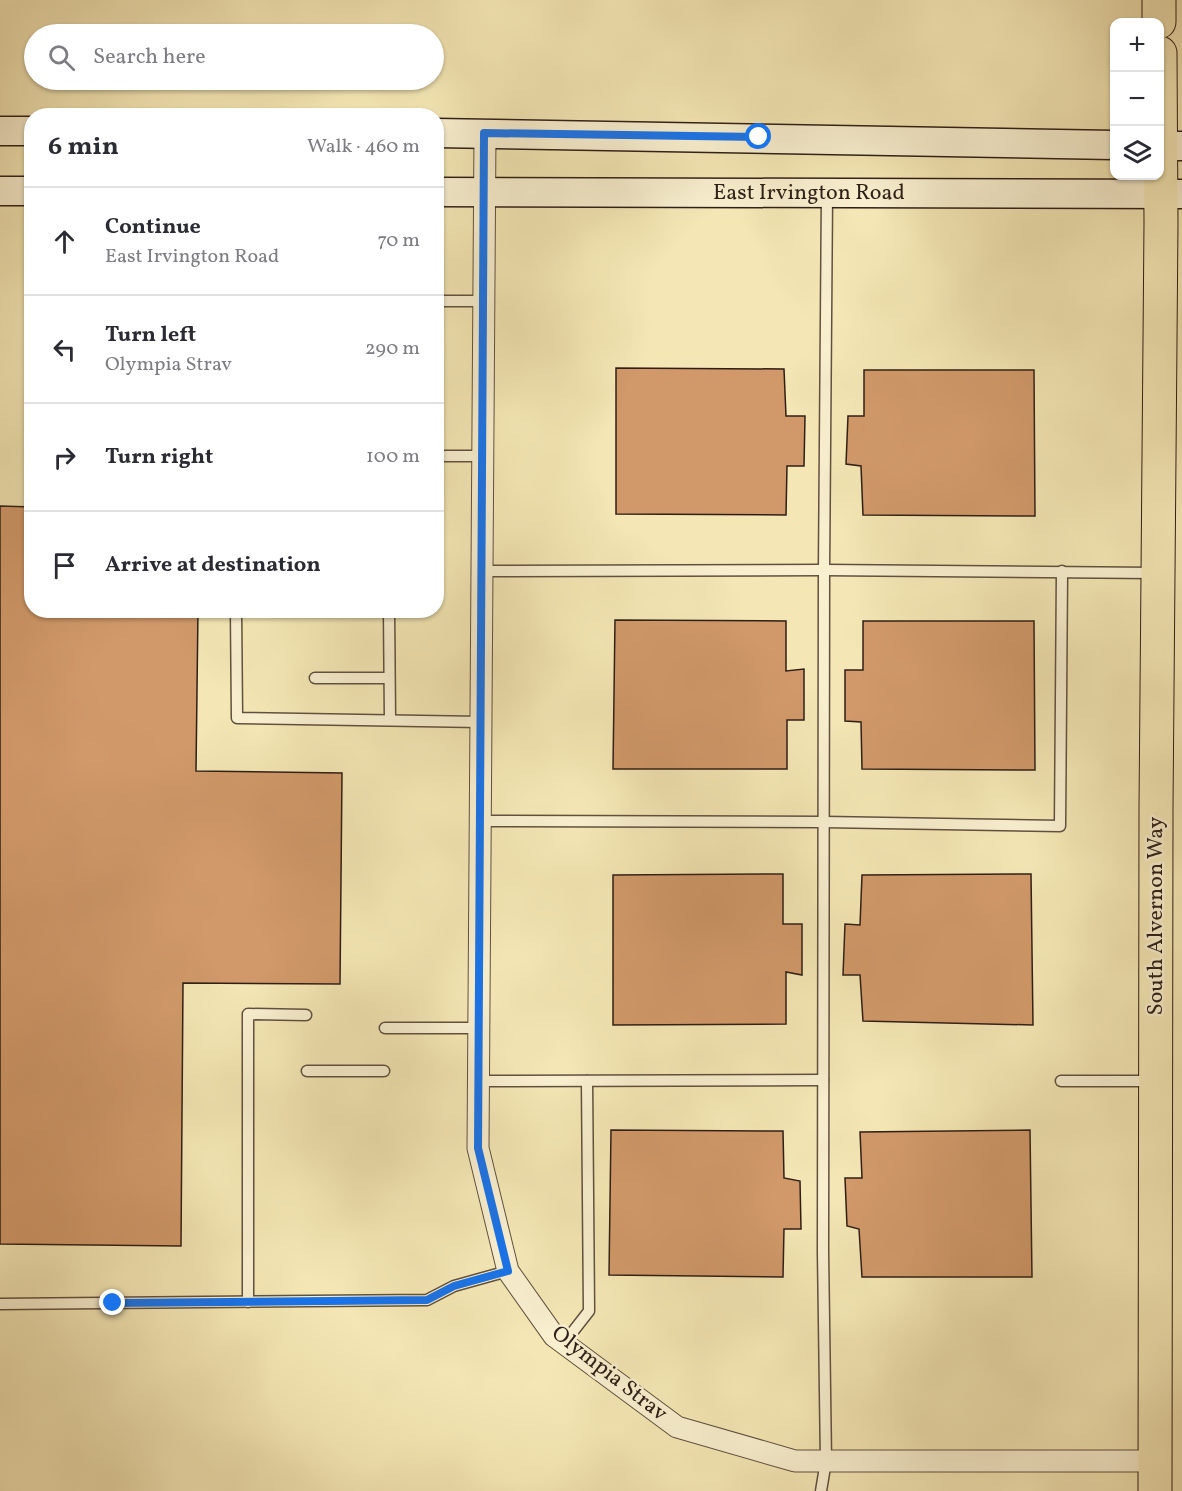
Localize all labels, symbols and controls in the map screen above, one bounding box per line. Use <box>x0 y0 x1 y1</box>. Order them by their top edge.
map controls <box>1110 18 1164 180</box>
button: + <box>1110 18 1164 72</box>
search box <box>24 24 444 90</box>
icon: search <box>45 41 78 74</box>
text: Search here <box>93 42 206 73</box>
button: − <box>1110 72 1164 126</box>
route start <box>745 123 771 149</box>
button: layers <box>1110 126 1164 180</box>
text: 6 min <box>48 129 119 165</box>
text: Walk · 460 m <box>307 133 420 161</box>
street label: East Irvington Road <box>713 178 905 209</box>
text: Continue <box>105 212 201 243</box>
icon: ahead <box>48 225 81 258</box>
text: 70 m <box>377 227 420 255</box>
text: East Irvington Road <box>105 243 279 271</box>
text: Turn left <box>105 320 196 351</box>
icon: left <box>48 333 81 366</box>
text: 290 m <box>365 335 420 363</box>
text: Olympia Strav <box>105 351 232 379</box>
icon: right <box>48 441 81 474</box>
text: Turn right <box>105 442 213 473</box>
text: 100 m <box>366 443 420 471</box>
icon: arrive <box>48 549 81 582</box>
text: Arrive at destination <box>105 550 321 581</box>
street label: South Alvernon Way <box>1141 816 1172 1016</box>
route end <box>99 1289 125 1315</box>
street label: Olympia Strav <box>544 1319 674 1429</box>

